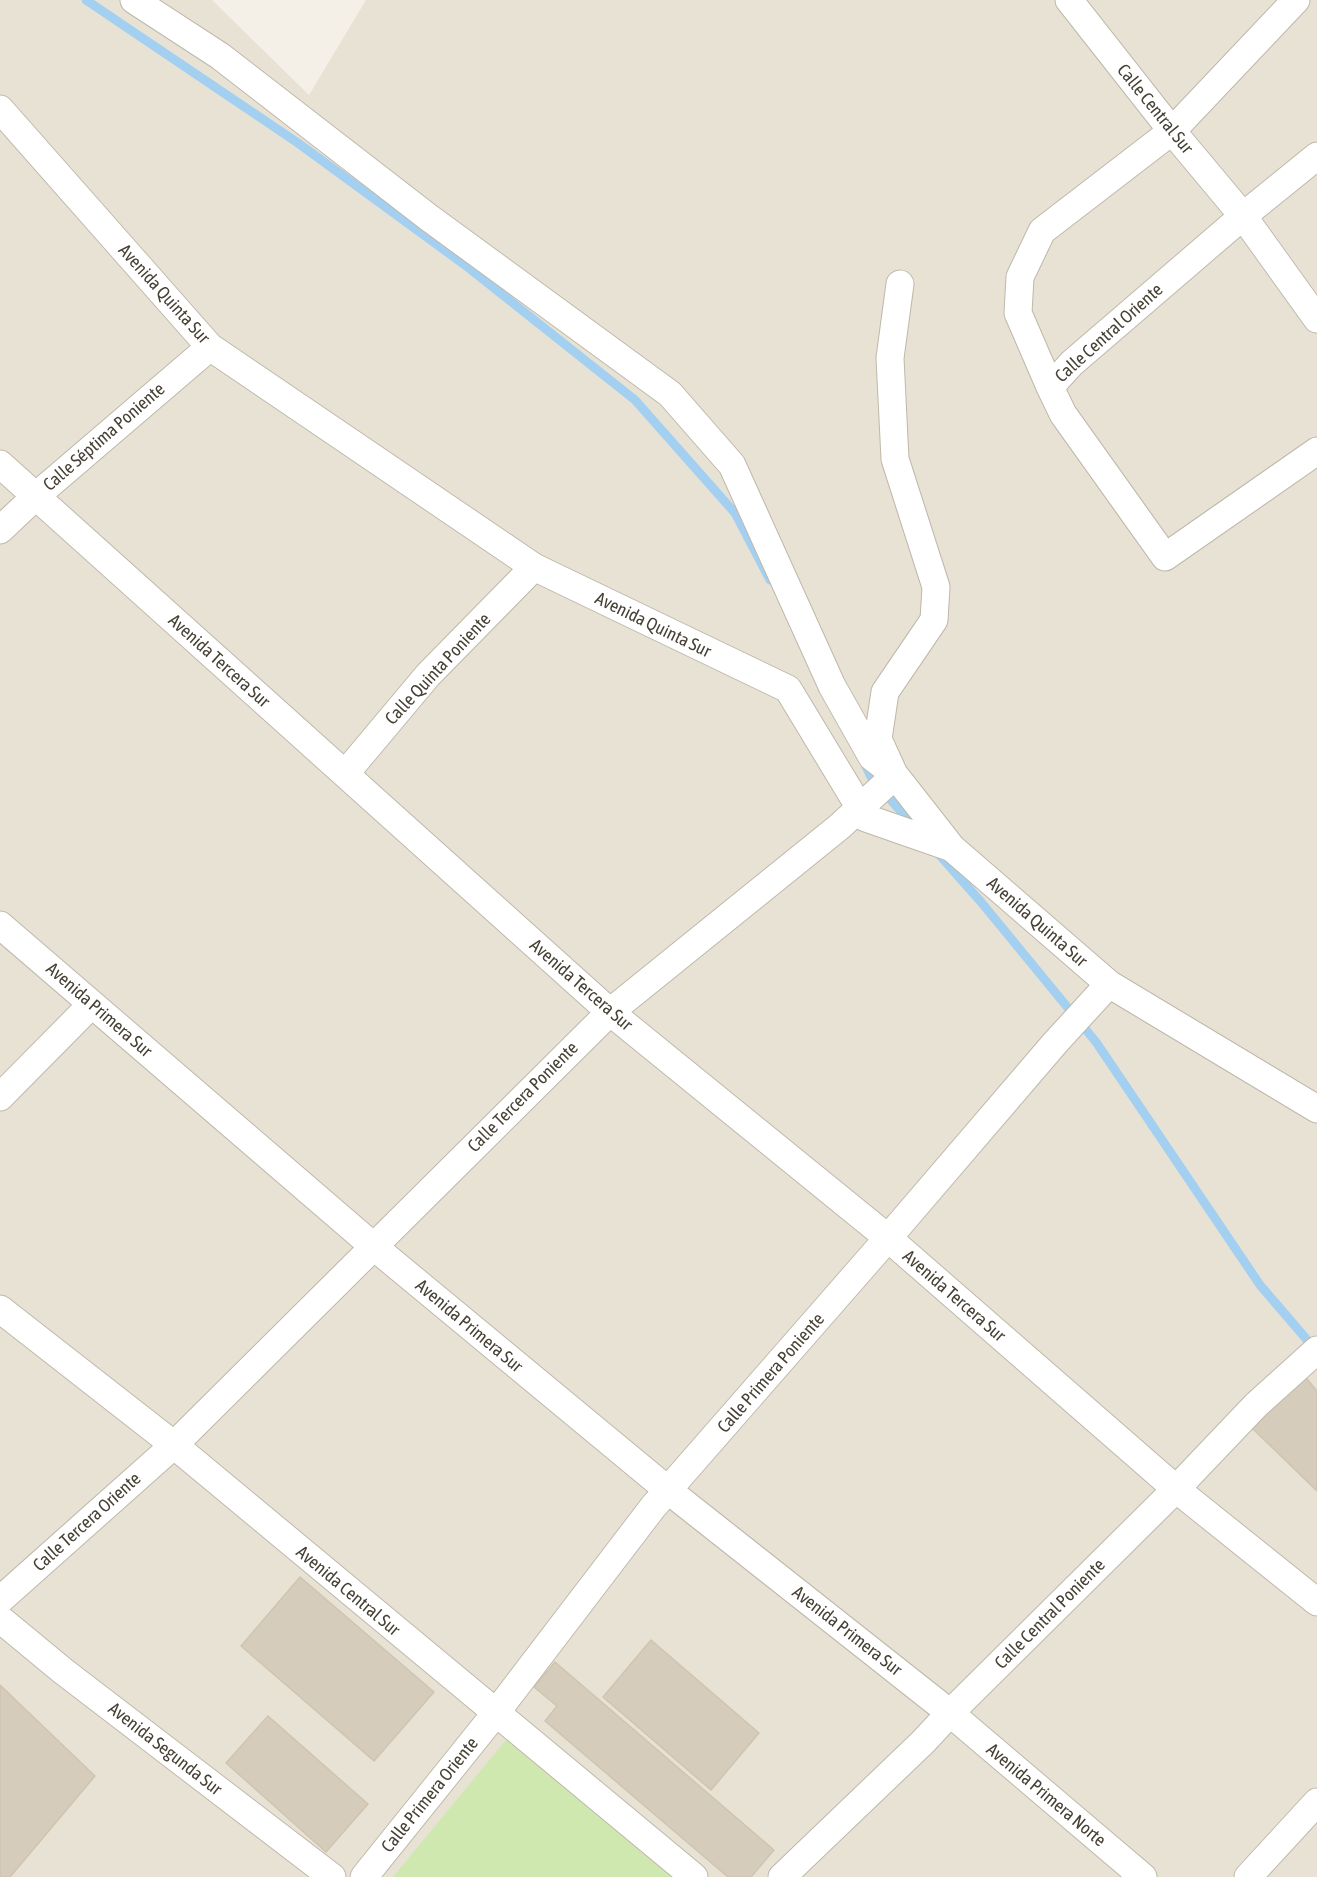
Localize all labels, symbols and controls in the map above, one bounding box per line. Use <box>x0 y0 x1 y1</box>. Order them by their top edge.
street label: Calle Central Sur <box>1112 60 1198 158</box>
street label: Avenida Quinta Sur <box>114 240 214 348</box>
street label: Calle Central Oriente <box>1051 279 1167 387</box>
street label: Calle Séptima Poniente <box>39 378 169 496</box>
street label: Avenida Quinta Sur <box>592 588 714 662</box>
street label: Calle Quinta Poniente <box>381 609 495 729</box>
street label: Avenida Tercera Sur <box>164 610 274 712</box>
street label: Avenida Quinta Sur <box>982 872 1092 972</box>
street label: Avenida Tercera Sur <box>525 935 637 1035</box>
street label: Avenida Primera Sur <box>42 958 156 1062</box>
street label: Calle Tercera Poniente <box>463 1037 583 1157</box>
street label: Avenida Tercera Sur <box>898 1246 1010 1346</box>
street label: Avenida Primera Sur <box>411 1275 527 1377</box>
street label: Calle Primera Poniente <box>713 1309 829 1437</box>
street label: Calle Tercera Oriente <box>29 1468 145 1576</box>
street label: Avenida Central Sur <box>292 1541 404 1641</box>
street label: Calle Central Poniente <box>990 1554 1110 1674</box>
street label: Avenida Primera Sur <box>788 1581 906 1681</box>
street label: Avenida Segunda Sur <box>104 1698 226 1800</box>
street label: Calle Primera Oriente <box>377 1733 483 1857</box>
street label: Avenida Primera Norte <box>982 1739 1110 1851</box>

